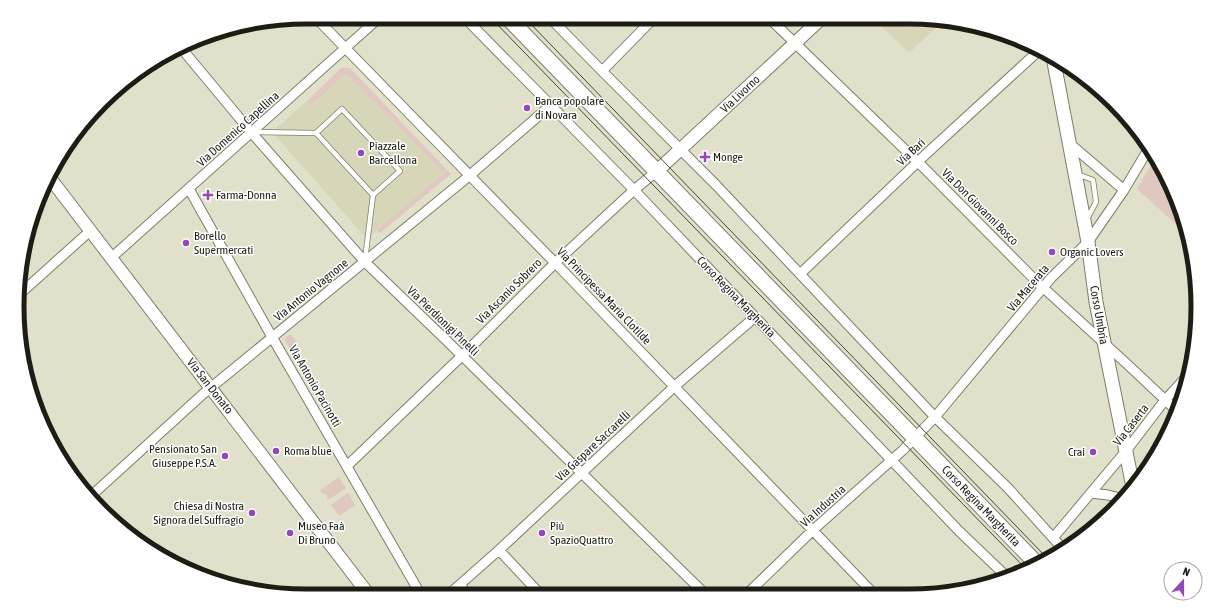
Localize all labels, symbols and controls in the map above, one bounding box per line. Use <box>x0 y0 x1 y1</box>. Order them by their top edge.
street label: Via Livorno <box>717 72 763 116</box>
street label: Via Domenico Capellina <box>194 89 282 169</box>
place label: Banca popolare di Novara <box>535 94 604 122</box>
marker: Banca popolare di Novara <box>522 103 532 113</box>
street label: Via Bari <box>894 135 928 169</box>
place label: Piazzale Barcellona <box>369 139 417 167</box>
marker: Piazzale Barcellona <box>356 148 366 158</box>
place label: Monge <box>713 150 743 164</box>
marker: Monge <box>700 152 710 162</box>
street label: Via Don Giovanni Bosco <box>939 166 1021 248</box>
place label: Farma-Donna <box>216 188 277 202</box>
marker: Farma-Donna <box>203 190 213 200</box>
place label: Borello Supermercati <box>194 229 253 257</box>
marker: Borello Supermercati <box>181 238 191 248</box>
street label: Via Principessa Maria Clotilde <box>554 245 654 347</box>
place label: Organic Lovers <box>1060 245 1124 259</box>
marker: Organic Lovers <box>1047 247 1057 257</box>
street label: Corso Regina Margherita <box>694 254 778 340</box>
street label: Via Ascanio Sobrero <box>474 255 545 326</box>
street label: Via Antonio Vagnone <box>271 256 351 324</box>
street label: Via Macerata <box>1004 262 1052 314</box>
street label: Via Pierdionigi Pinelli <box>404 283 482 359</box>
street label: Corso Umbria <box>1087 285 1111 345</box>
street label: Via Antonio Pacinotti <box>286 343 344 429</box>
street label: Via San Donato <box>184 355 236 417</box>
street label: Via Caserta <box>1110 401 1152 449</box>
street label: Via Gaspare Saccarelli <box>553 408 633 484</box>
place label: Pensionato San Giuseppe P.S.A. <box>149 442 217 470</box>
place label: Roma blue <box>284 444 332 458</box>
place label: Crai <box>1068 445 1085 459</box>
marker: Roma blue <box>271 446 281 456</box>
marker: Crai <box>1088 447 1098 457</box>
marker: Pensionato San Giuseppe P.S.A. <box>220 451 230 461</box>
street label: Corso Regina Margherita <box>939 463 1023 549</box>
street label: Via Industria <box>798 482 848 530</box>
place label: Chiesa di Nostra Signora del Suffragio <box>153 499 244 527</box>
marker: Chiesa di Nostra Signora del Suffragio <box>247 508 257 518</box>
place label: Museo Faà Di Bruno <box>298 519 345 547</box>
place label: Più SpazioQuattro <box>550 519 614 547</box>
marker: Museo Faà Di Bruno <box>285 528 295 538</box>
marker: Più SpazioQuattro <box>537 528 547 538</box>
north arrow <box>1163 561 1203 601</box>
text: N <box>1181 565 1192 578</box>

